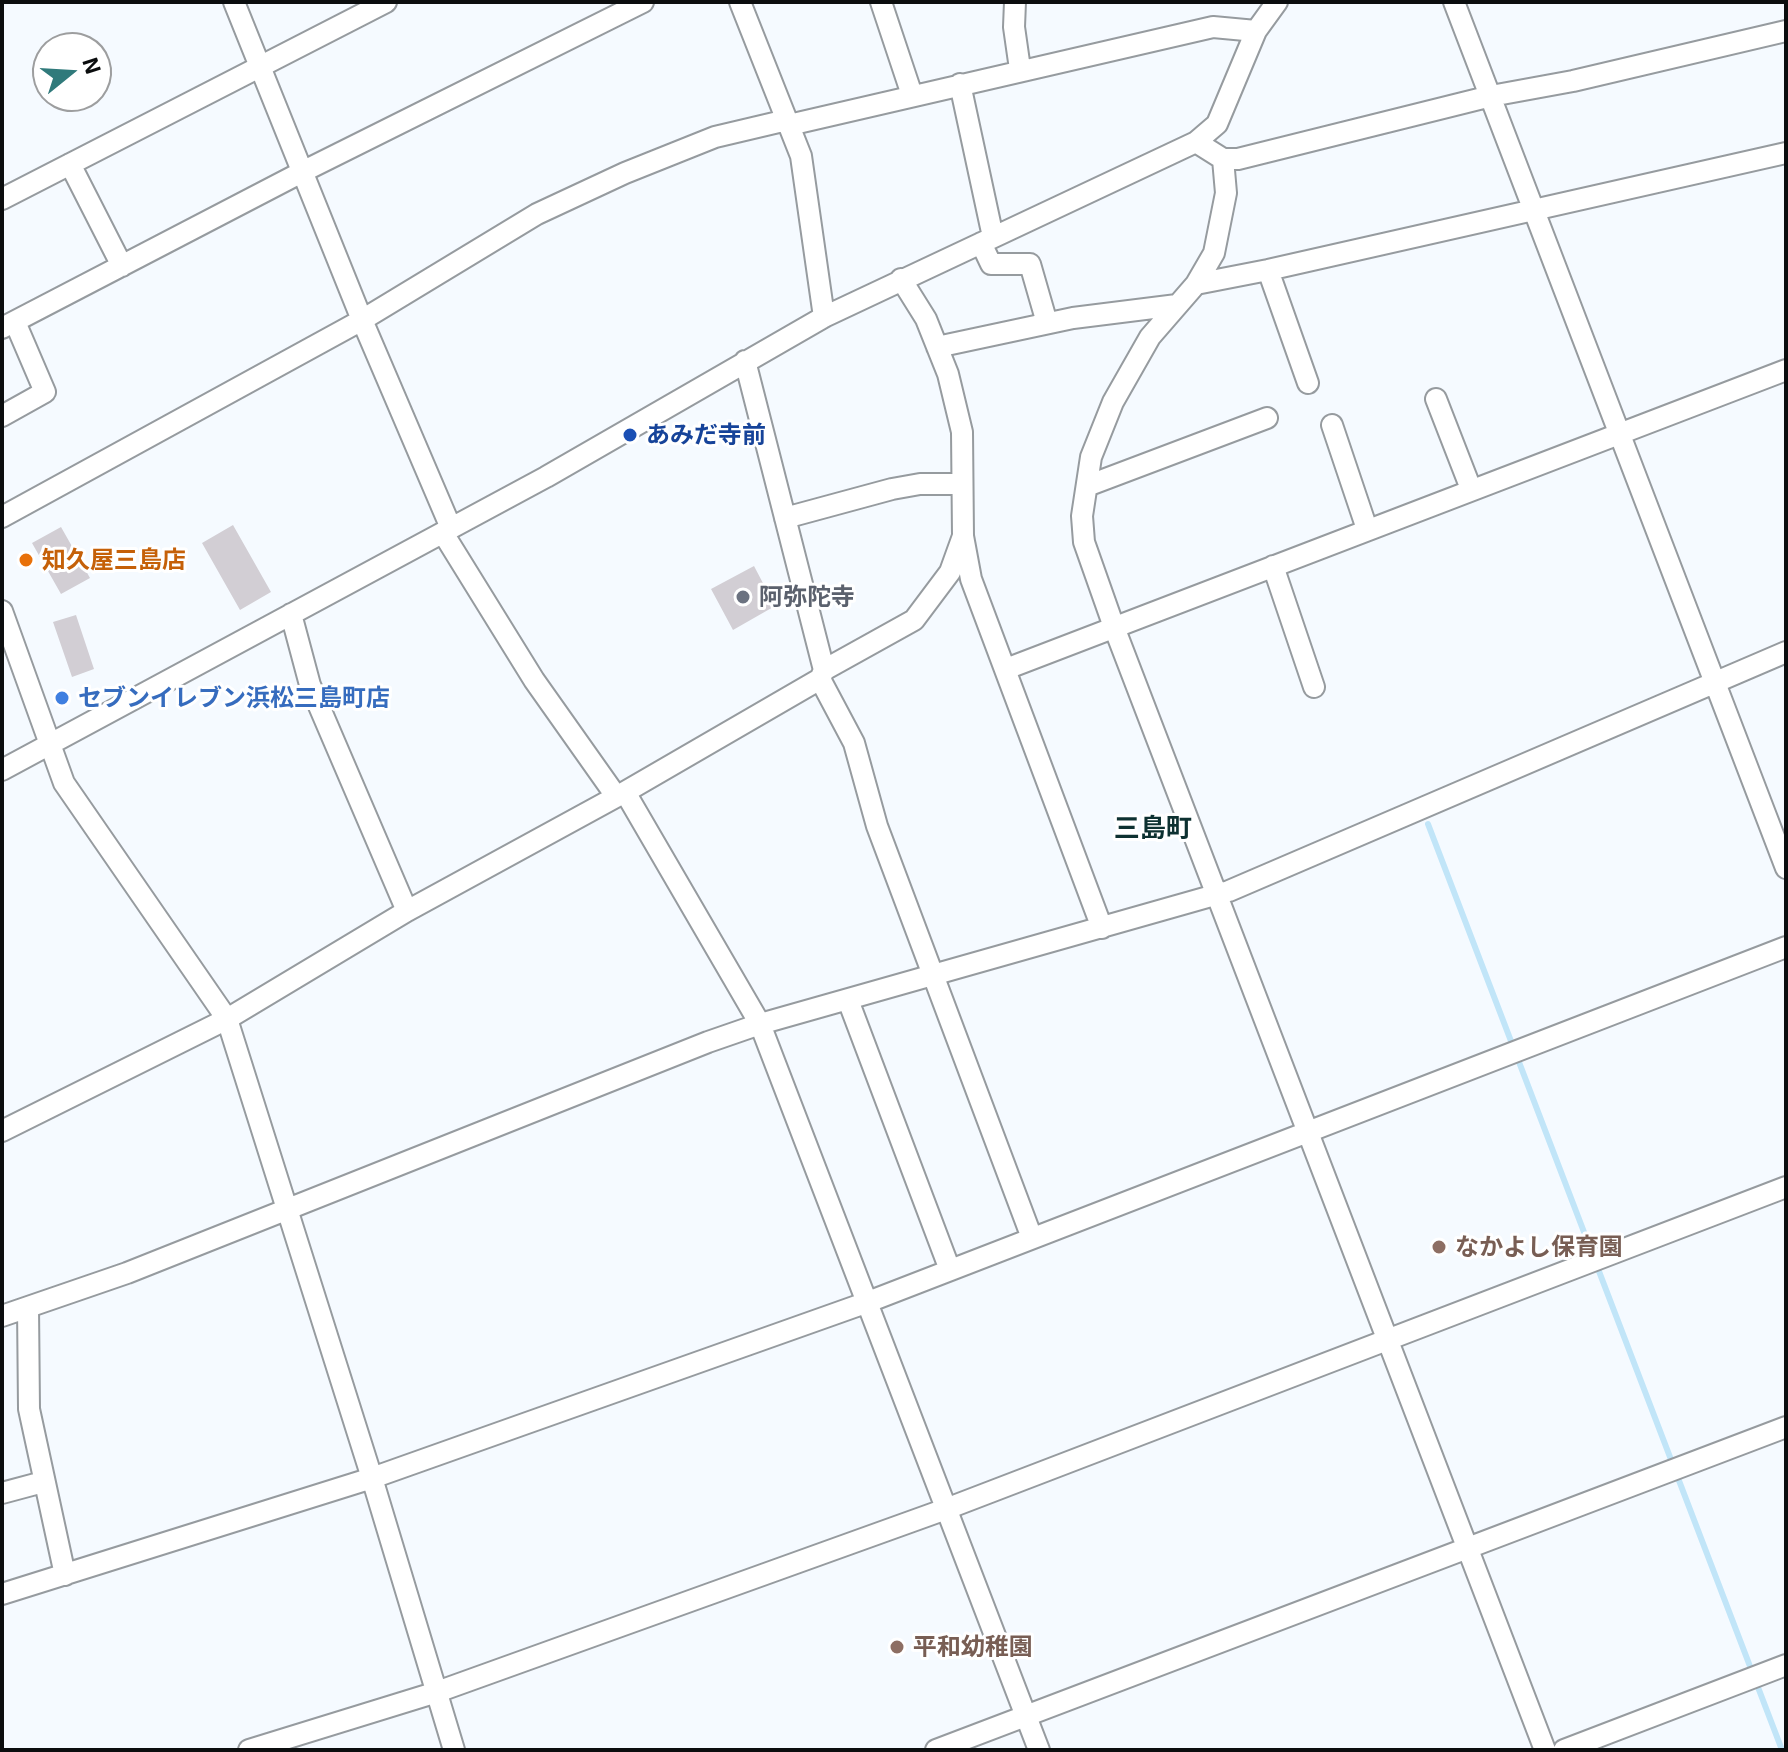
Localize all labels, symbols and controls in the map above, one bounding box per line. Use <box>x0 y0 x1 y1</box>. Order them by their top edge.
north arrow <box>32 32 112 112</box>
text: N <box>78 54 108 77</box>
place label: あみだ寺前 <box>646 421 766 449</box>
marker: あみだ寺前 <box>621 426 639 444</box>
place label: 知久屋三島店 <box>42 546 186 574</box>
marker: 知久屋三島店 <box>17 551 35 569</box>
place label: 阿弥陀寺 <box>759 583 855 611</box>
marker: 阿弥陀寺 <box>734 588 752 606</box>
place label: セブンイレブン浜松三島町店 <box>78 684 390 712</box>
marker: セブンイレブン浜松三島町店 <box>53 689 71 707</box>
district label: 三島町 <box>1114 812 1192 844</box>
place label: なかよし保育園 <box>1455 1233 1623 1261</box>
marker: なかよし保育園 <box>1430 1238 1448 1256</box>
place label: 平和幼稚園 <box>913 1633 1033 1661</box>
marker: 平和幼稚園 <box>888 1638 906 1656</box>

